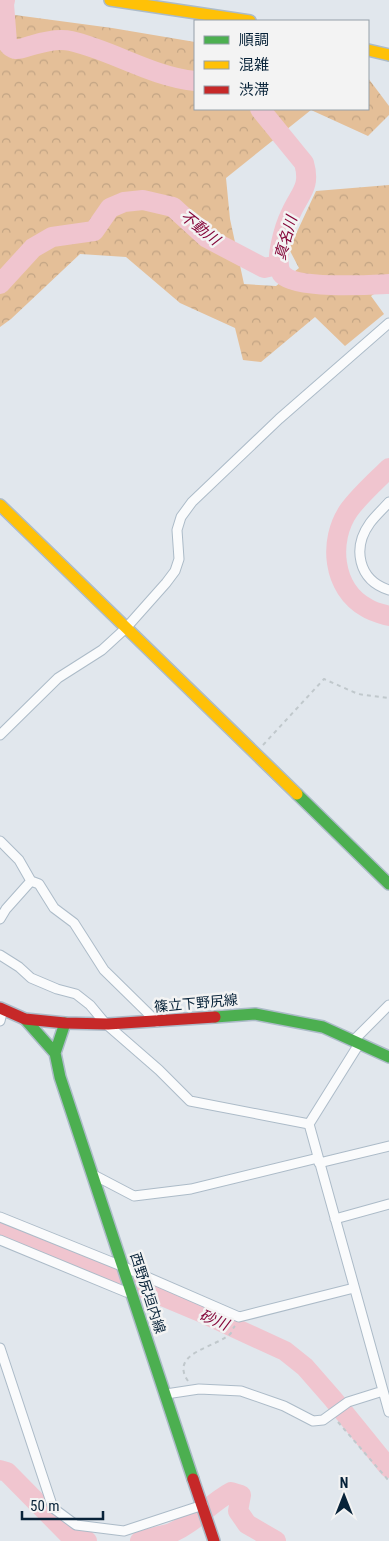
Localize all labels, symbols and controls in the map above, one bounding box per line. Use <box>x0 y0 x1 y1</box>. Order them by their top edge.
legend <box>194 20 369 110</box>
text: 順調 <box>239 31 269 49</box>
text: 混雑 <box>239 56 269 74</box>
text: 渋滞 <box>239 81 269 99</box>
water label: 不動川 <box>177 207 225 250</box>
water label: 真名川 <box>271 212 301 262</box>
street label: 篠立下野尻線 <box>153 991 239 1015</box>
street label: 西野尻垣内線 <box>127 1251 169 1335</box>
water label: 砂川 <box>197 1306 233 1335</box>
north arrow <box>319 1471 369 1521</box>
text: N <box>340 1475 348 1491</box>
scale bar <box>22 1488 104 1520</box>
text: 50 m <box>30 1497 60 1515</box>

